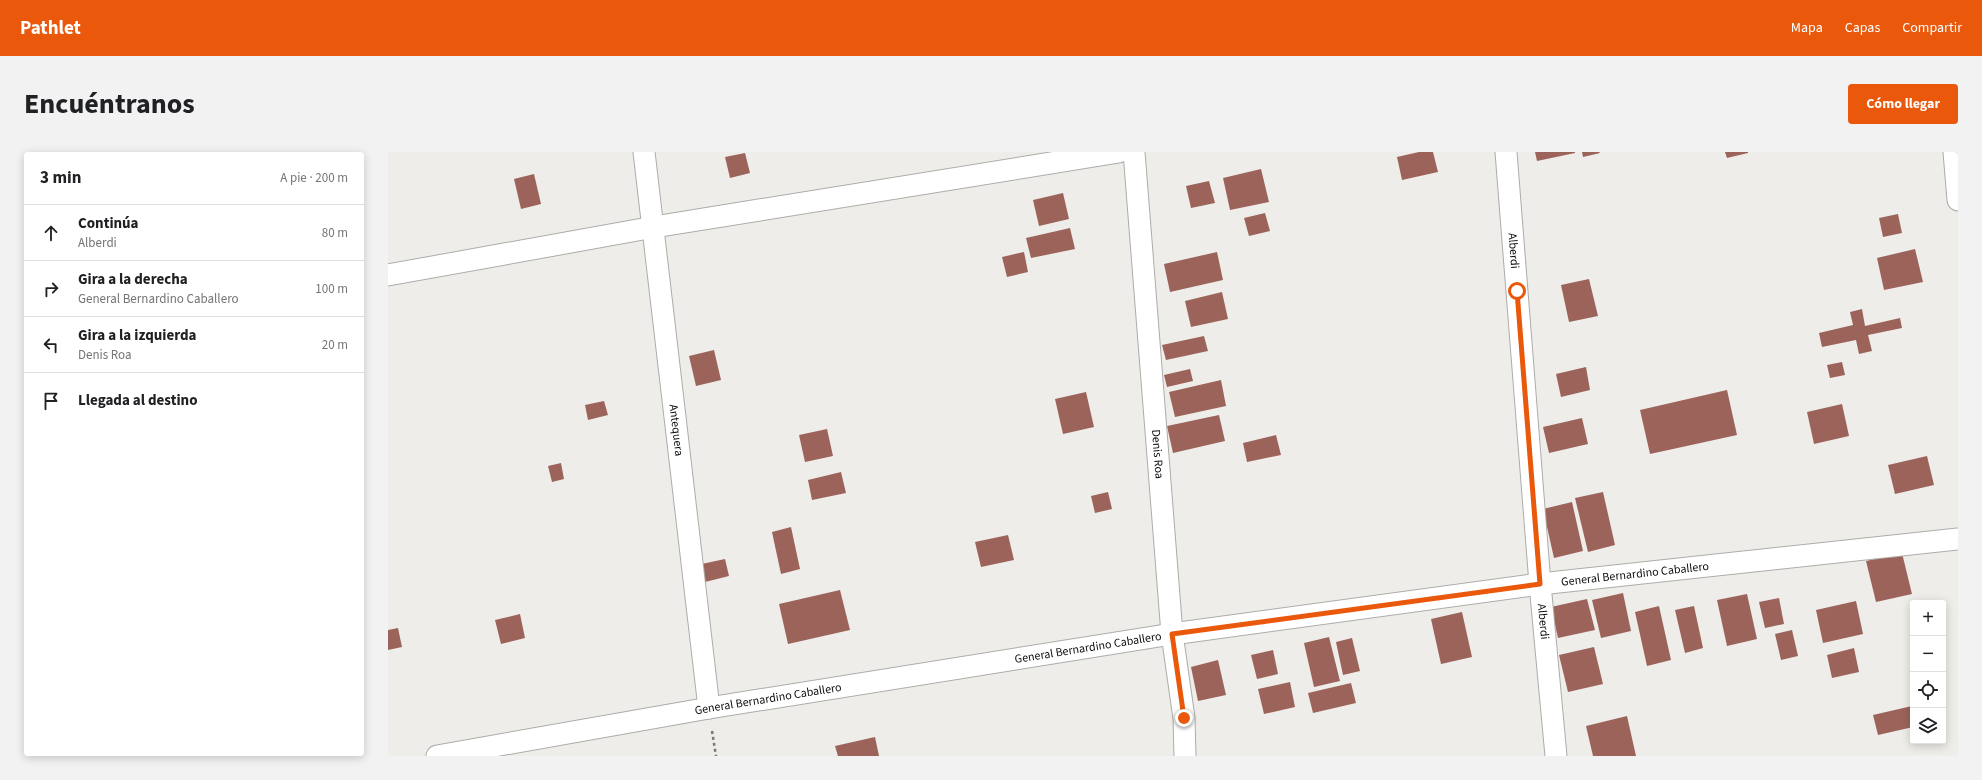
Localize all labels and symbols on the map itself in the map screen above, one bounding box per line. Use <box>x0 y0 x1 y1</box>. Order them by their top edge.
street label: Alberdi <box>1503 232 1523 269</box>
route start <box>1508 282 1526 300</box>
street label: Antequera <box>665 403 687 457</box>
street label: Denis Roa <box>1147 429 1168 479</box>
street label: General Bernardino Caballero <box>1560 558 1710 591</box>
street label: Alberdi <box>1533 603 1553 640</box>
street label: General Bernardino Caballero <box>1013 628 1163 668</box>
street label: General Bernardino Caballero <box>693 679 843 719</box>
route end <box>1175 709 1193 727</box>

